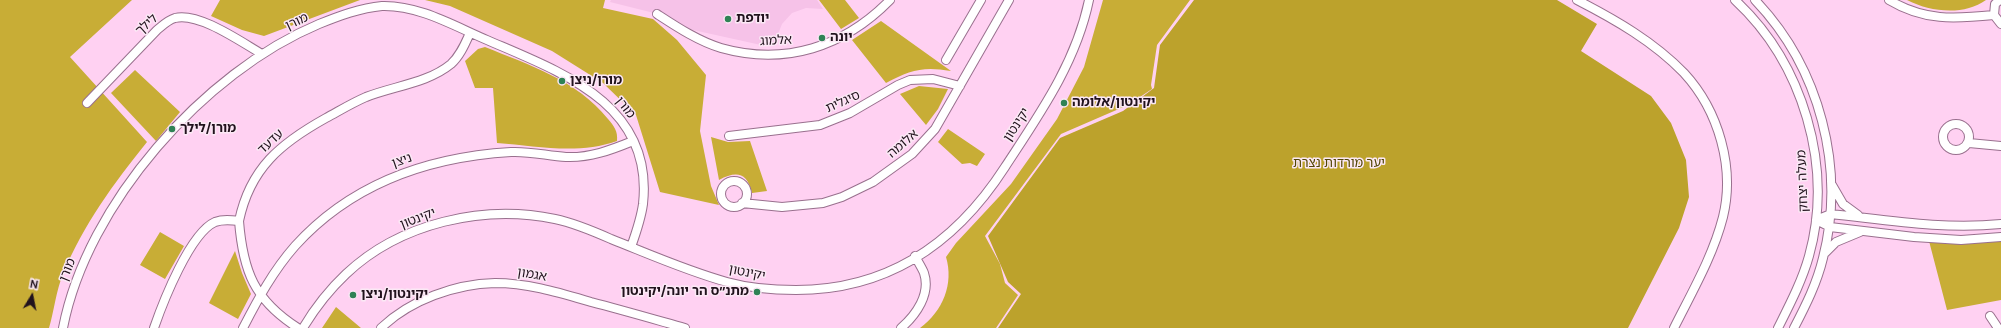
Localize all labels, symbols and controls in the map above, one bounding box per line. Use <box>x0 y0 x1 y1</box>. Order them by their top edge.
street label: מורן <box>283 10 311 34</box>
street label: לילך <box>133 11 161 39</box>
place label: יודפת <box>736 11 769 27</box>
marker: יודפת <box>723 14 733 24</box>
place label: יונה <box>830 30 853 46</box>
street label: אלמוג <box>759 32 793 50</box>
marker: יונה <box>817 33 827 43</box>
place label: מורן/ניצן <box>570 73 622 89</box>
marker: מורן/ניצן <box>557 76 567 86</box>
street label: סיגלית <box>823 88 863 116</box>
street label: מורן <box>612 94 638 122</box>
place label: יקינטון/אלומה <box>1072 95 1155 111</box>
marker: יקינטון/אלומה <box>1059 98 1069 108</box>
street label: יקינטון <box>1000 105 1034 145</box>
place label: מורן/לילך <box>180 121 236 137</box>
marker: מורן/לילך <box>167 124 177 134</box>
street label: עדעד <box>255 126 287 158</box>
street label: אלומה <box>884 126 922 162</box>
street label: מעלה יצחק <box>1794 149 1812 213</box>
street label: ניצן <box>390 150 414 172</box>
park label: יער מורדות נצרת <box>1293 156 1385 172</box>
street label: יקינטון <box>398 205 438 233</box>
street label: מורן <box>56 256 80 284</box>
street label: יקינטון <box>727 262 767 284</box>
street label: אגמון <box>516 265 548 285</box>
north arrow <box>12 276 52 316</box>
text: N <box>29 277 39 292</box>
place label: מתנ״ס הר יונה/יקינטון <box>621 284 749 300</box>
place label: יקינטון/ניצן <box>361 287 428 303</box>
marker: מתנ״ס הר יונה/יקינטון <box>752 287 762 297</box>
marker: יקינטון/ניצן <box>348 290 358 300</box>

